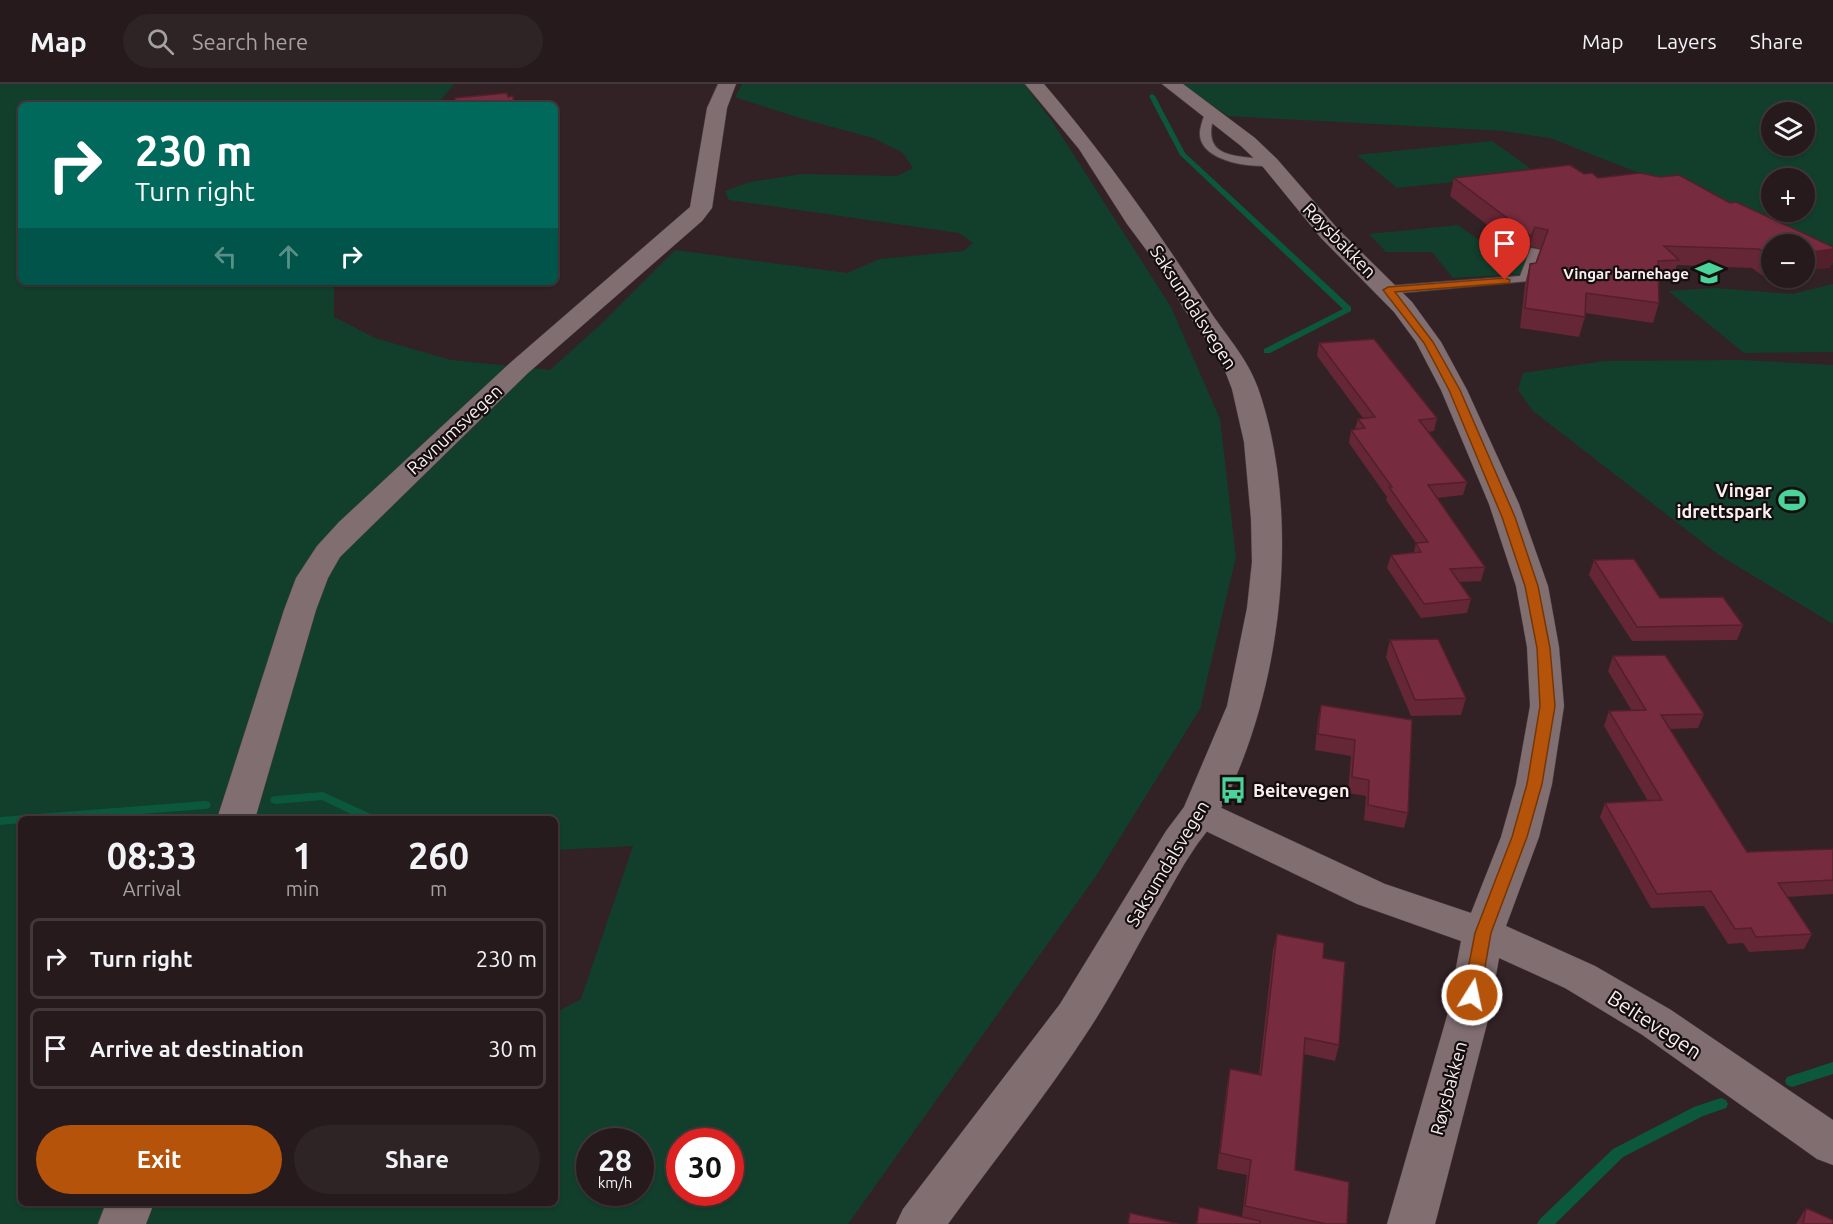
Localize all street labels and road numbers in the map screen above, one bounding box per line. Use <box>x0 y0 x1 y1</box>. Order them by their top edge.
street label: Røysbakken <box>1299 199 1381 281</box>
street label: Saksumdalsvegen <box>1147 242 1241 372</box>
street label: Ravnumsvegen <box>402 380 506 478</box>
street label: Saksumdalsvegen <box>1122 797 1212 929</box>
street label: Beitevegen <box>1603 985 1707 1063</box>
street label: Røysbakken <box>1426 1039 1470 1137</box>

